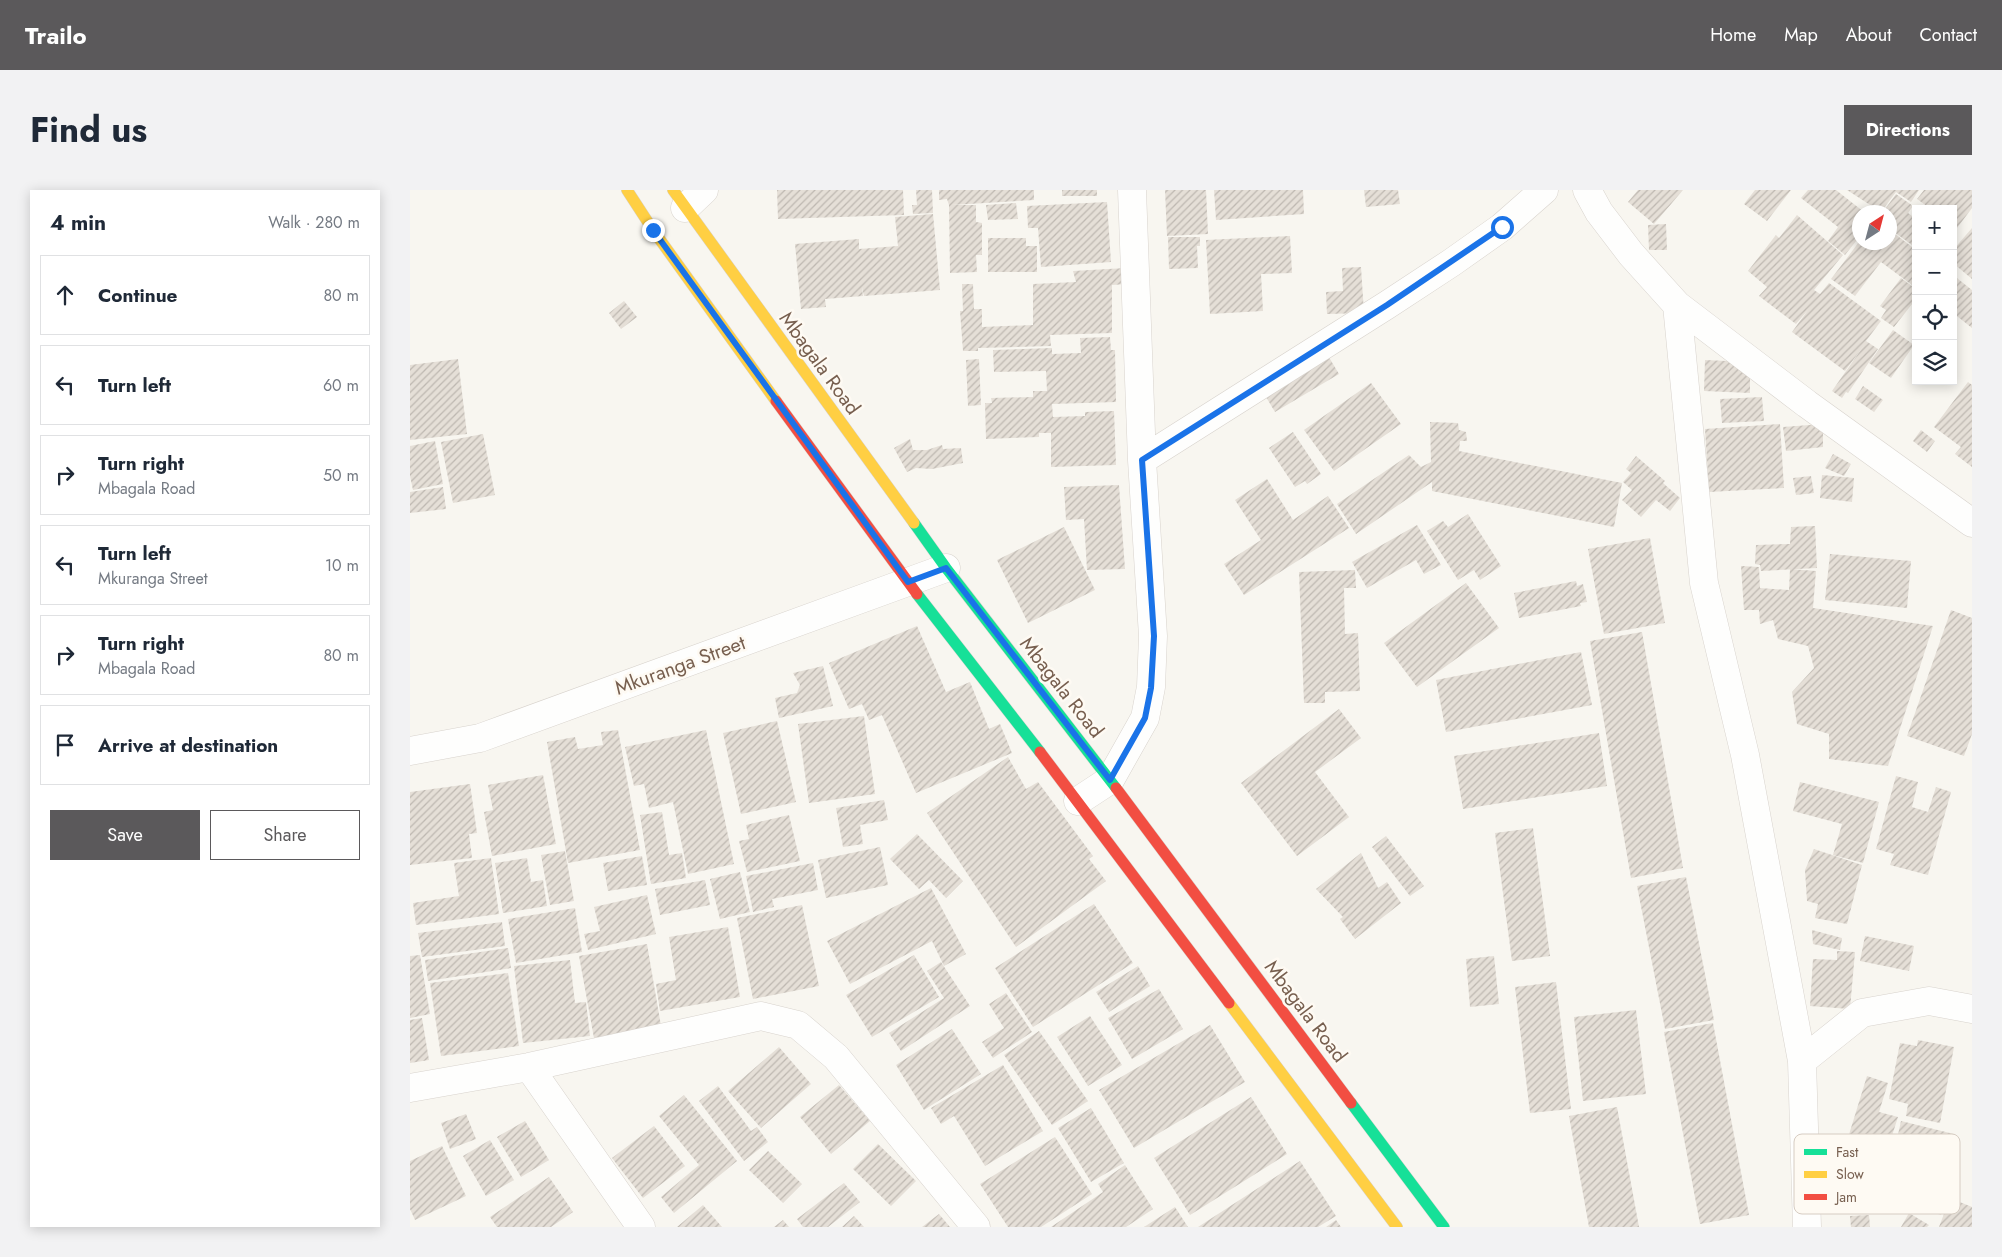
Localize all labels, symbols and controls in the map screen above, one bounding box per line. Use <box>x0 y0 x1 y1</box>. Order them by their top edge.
text: Trailo <box>25 18 87 53</box>
text: Home <box>1710 22 1756 48</box>
text: Map <box>1784 22 1818 48</box>
text: About <box>1846 22 1891 48</box>
text: Contact <box>1919 22 1977 48</box>
text: Find us <box>30 105 147 155</box>
button: Directions <box>1844 105 1972 155</box>
north arrow <box>1852 205 1897 250</box>
map controls <box>1912 205 1957 385</box>
button: + <box>1912 205 1957 250</box>
text: 4 min <box>50 208 106 238</box>
text: Walk · 280 m <box>268 211 360 234</box>
route start <box>1491 216 1514 239</box>
route end <box>642 219 665 242</box>
button: − <box>1912 250 1957 295</box>
icon: ahead <box>51 281 79 309</box>
text: Continue <box>98 282 177 309</box>
text: 80 m <box>323 284 359 307</box>
button: locate <box>1912 295 1957 340</box>
street label: Mbagala Road <box>772 306 867 421</box>
button: layers <box>1912 340 1957 385</box>
icon: left <box>51 371 79 399</box>
text: Turn left <box>98 372 171 399</box>
text: 60 m <box>323 374 359 397</box>
text: Turn right <box>98 450 184 477</box>
icon: right <box>51 461 79 489</box>
text: 50 m <box>323 464 359 487</box>
text: Mbagala Road <box>98 477 195 500</box>
text: Turn left <box>98 540 171 567</box>
icon: left <box>51 551 79 579</box>
text: 10 m <box>325 554 359 577</box>
text: Mkuranga Street <box>98 567 208 590</box>
street label: Mkuranga Street <box>611 628 750 703</box>
text: Turn right <box>98 630 184 657</box>
street label: Mbagala Road <box>1013 630 1110 744</box>
icon: right <box>51 641 79 669</box>
text: 80 m <box>323 644 359 667</box>
text: Mbagala Road <box>98 657 195 680</box>
icon: arrive <box>51 731 79 759</box>
text: Arrive at destination <box>98 732 278 759</box>
button: Save <box>50 810 200 860</box>
button: Share <box>210 810 360 860</box>
street label: Mbagala Road <box>1257 954 1354 1069</box>
legend <box>1794 1134 1960 1214</box>
text: Fast <box>1836 1142 1859 1162</box>
text: Slow <box>1836 1164 1864 1184</box>
text: Jam <box>1834 1187 1857 1207</box>

